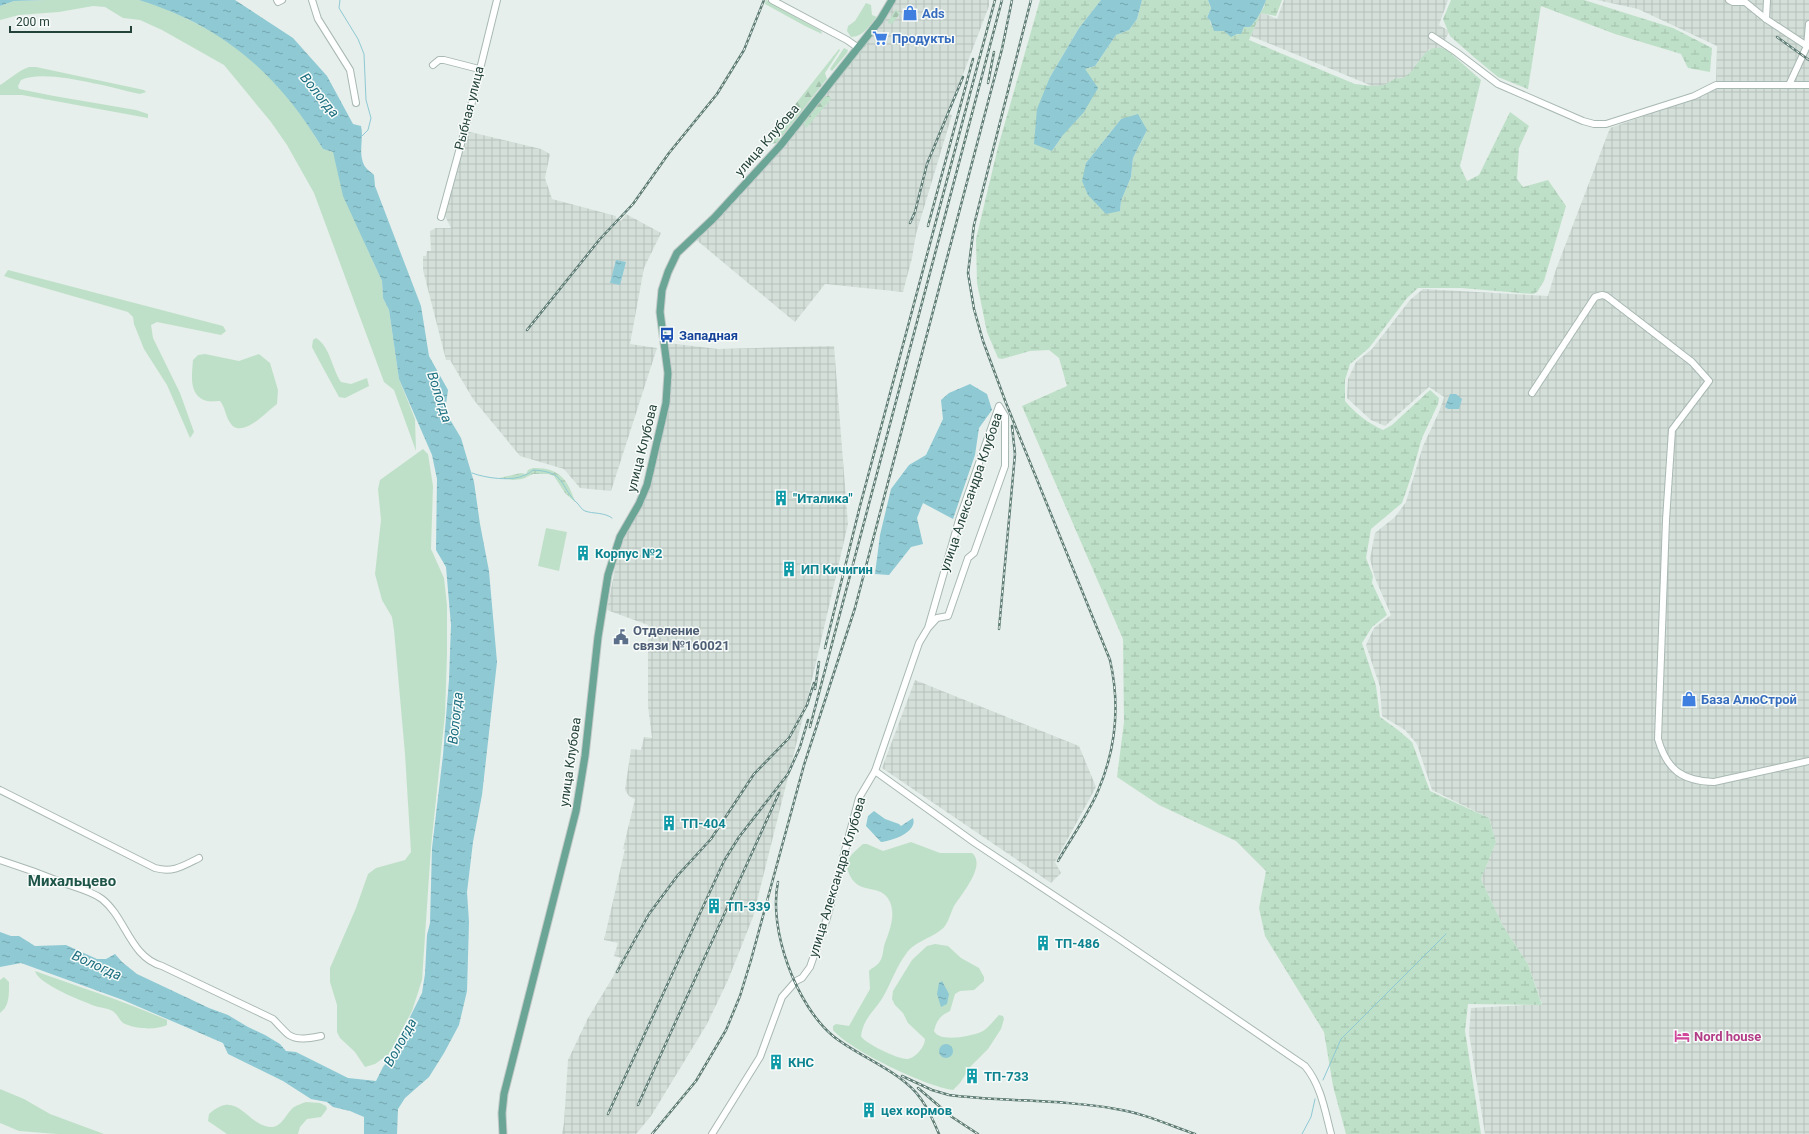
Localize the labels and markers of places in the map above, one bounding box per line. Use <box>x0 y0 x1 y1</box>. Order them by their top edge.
shop icon: Ads <box>901 4 919 22</box>
place label: Ads <box>922 6 945 21</box>
supermarket icon: Продукты <box>871 29 889 47</box>
place label: Продукты <box>892 31 955 46</box>
bus stop icon: Западная <box>658 326 676 344</box>
place label: Западная <box>679 328 738 343</box>
building icon: "Италика" <box>772 489 790 507</box>
place label: "Италика" <box>793 491 853 506</box>
building icon: Корпус №2 <box>574 544 592 562</box>
place label: Корпус №2 <box>595 546 662 561</box>
building icon: ИП Кичигин <box>780 560 798 578</box>
place label: ИП Кичигин <box>801 562 873 577</box>
place label: Отделение связи №160021 <box>633 623 730 653</box>
public building icon: Отделение связи №160021 <box>612 628 630 646</box>
shop icon: База АлюСтрой <box>1680 690 1698 708</box>
place label: База АлюСтрой <box>1701 692 1797 707</box>
building icon: ТП-404 <box>660 814 678 832</box>
place label: ТП-404 <box>681 816 726 831</box>
building icon: ТП-339 <box>705 897 723 915</box>
place label: ТП-339 <box>726 899 771 914</box>
building icon: ТП-486 <box>1034 934 1052 952</box>
place label: ТП-486 <box>1055 936 1100 951</box>
hotel icon: Nord house <box>1673 1027 1691 1045</box>
place label: Nord house <box>1694 1029 1761 1044</box>
building icon: КНС <box>767 1053 785 1071</box>
place label: КНС <box>788 1055 815 1070</box>
building icon: ТП-733 <box>963 1067 981 1085</box>
place label: ТП-733 <box>984 1069 1029 1084</box>
building icon: цех кормов <box>860 1101 878 1119</box>
place label: цех кормов <box>881 1103 952 1118</box>

